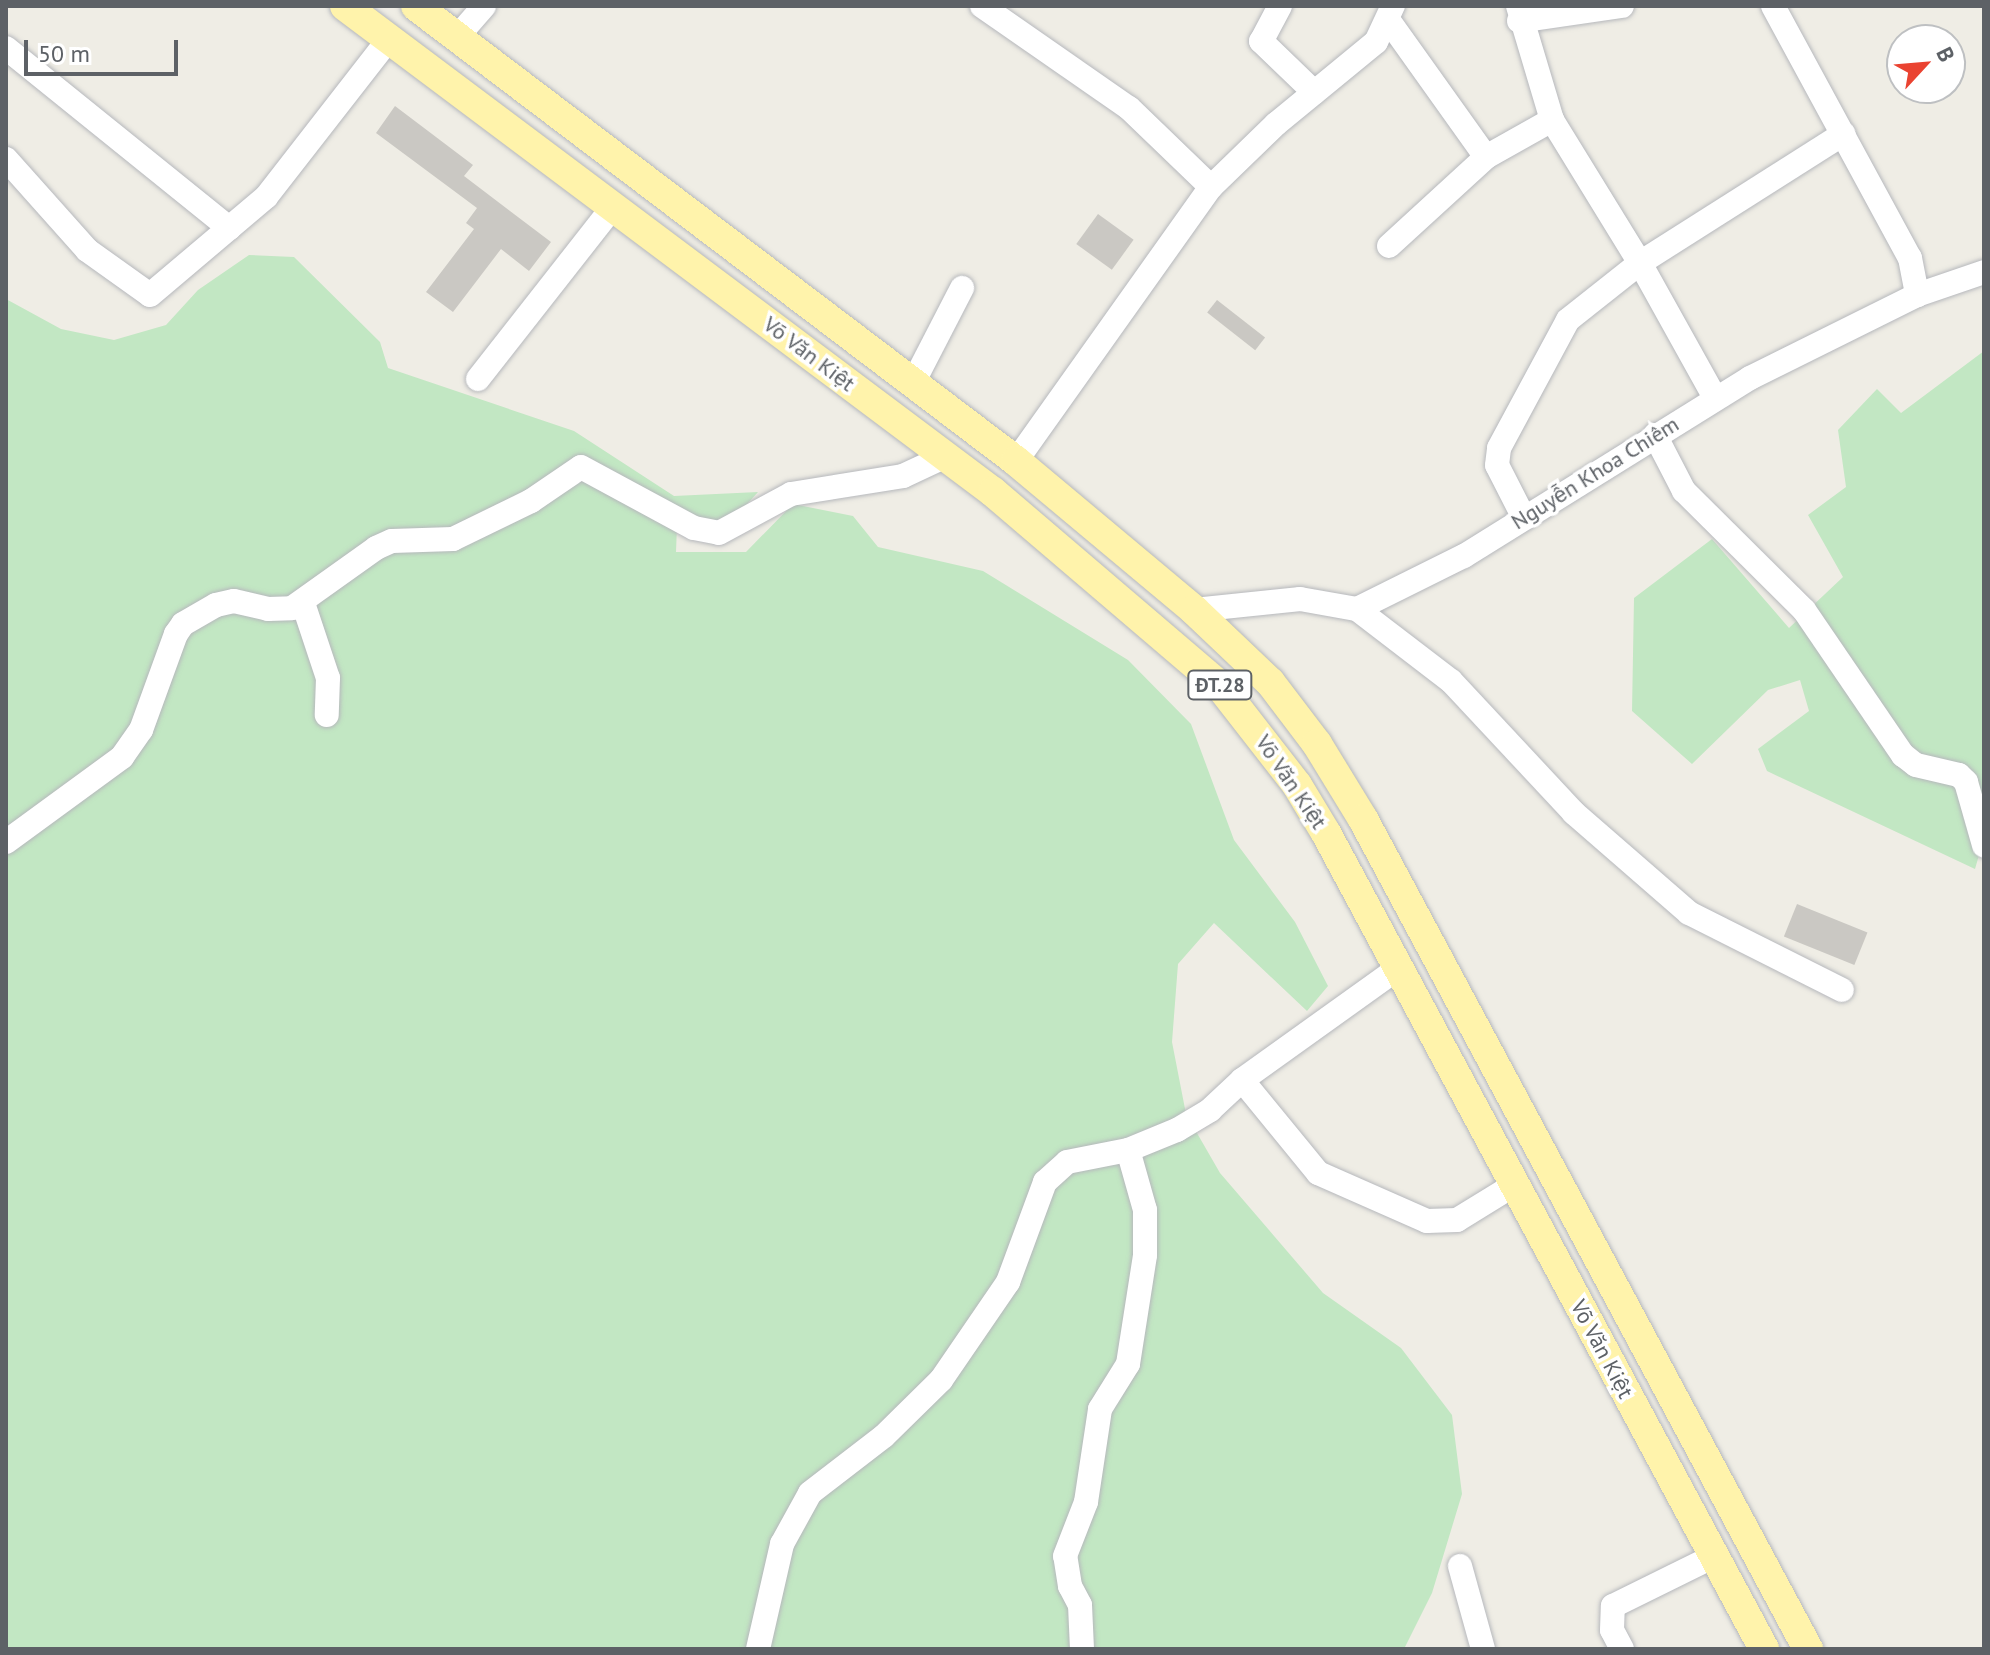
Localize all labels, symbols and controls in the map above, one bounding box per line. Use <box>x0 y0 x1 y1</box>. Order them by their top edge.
scale bar <box>28 24 182 74</box>
north arrow <box>1886 24 1966 104</box>
text: 50 m <box>38 38 90 69</box>
text: B <box>1930 42 1961 66</box>
street label: Võ Văn Kiệt <box>758 311 860 397</box>
street label: Nguyễn Khoa Chiêm <box>1506 411 1684 535</box>
road number: ĐT.28 <box>1186 669 1254 701</box>
street label: Võ Văn Kiệt <box>1250 730 1332 834</box>
street label: Võ Văn Kiệt <box>1565 1295 1639 1403</box>

